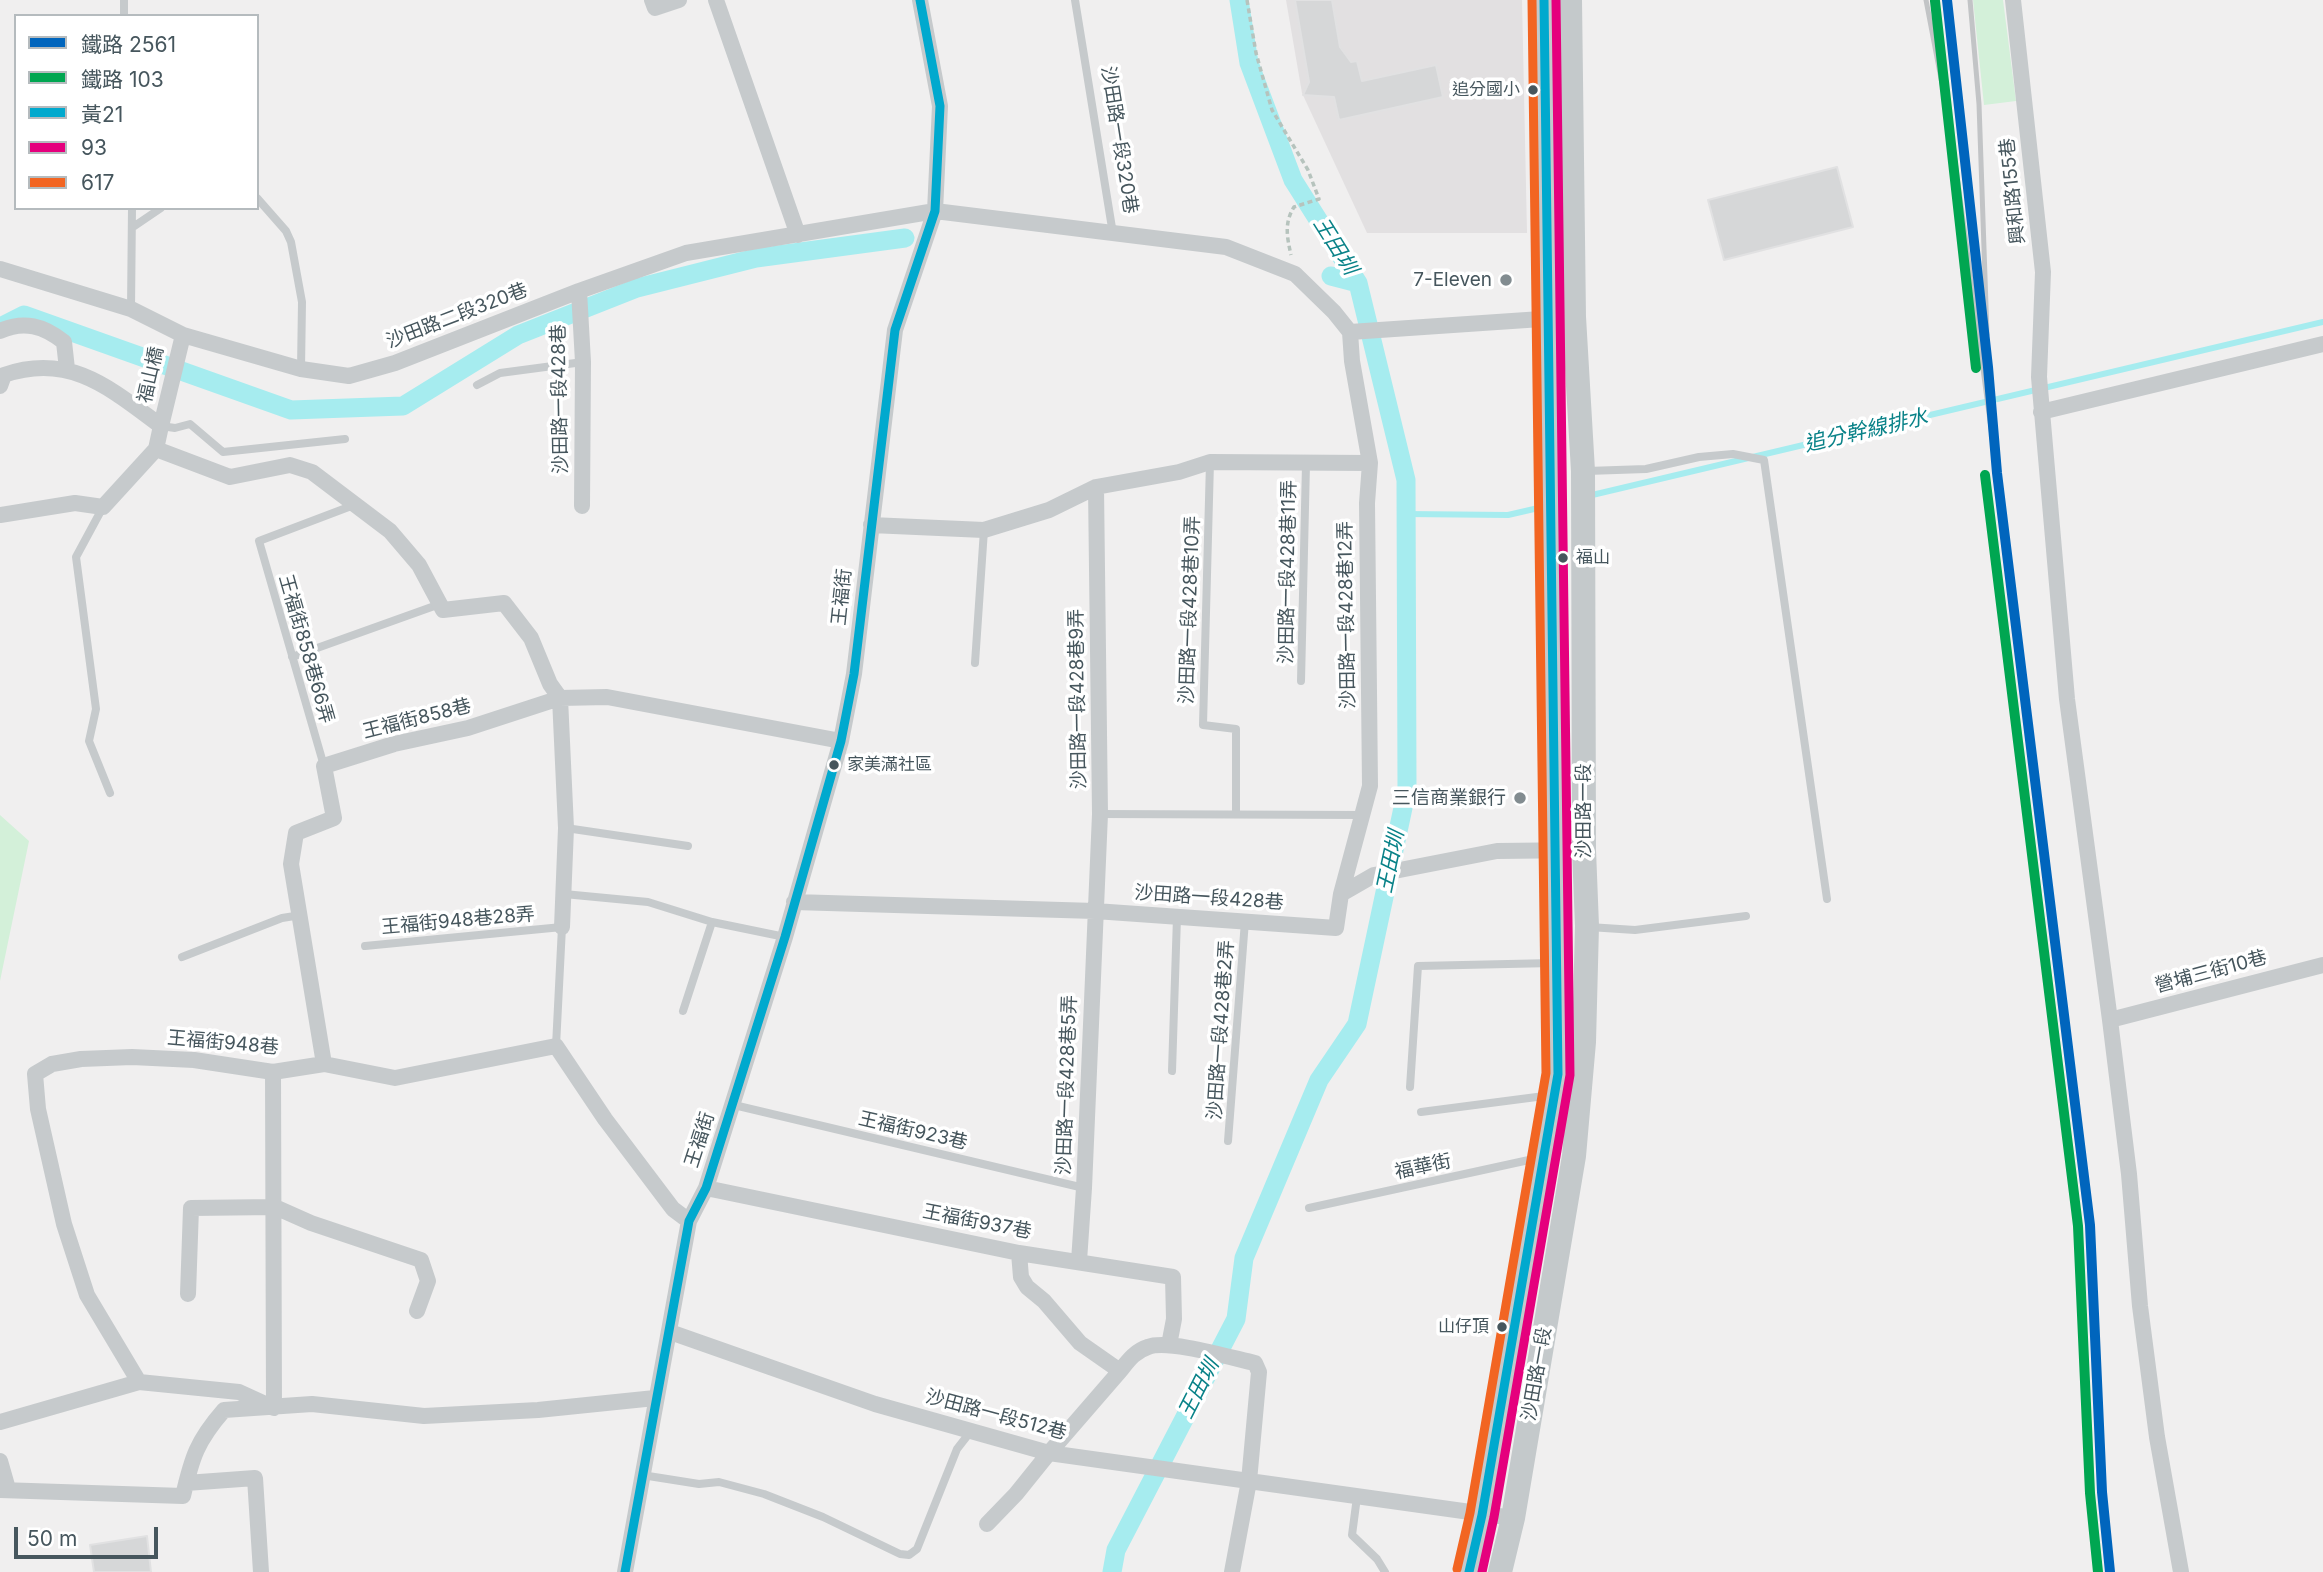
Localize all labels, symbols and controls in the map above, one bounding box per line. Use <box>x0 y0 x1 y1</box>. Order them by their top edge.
legend <box>14 14 259 210</box>
text: 鐵路 2561 <box>81 32 176 57</box>
street label: 沙田路一段320巷 <box>1096 64 1142 216</box>
text: 鐵路 103 <box>81 67 164 92</box>
place label: 追分國小 <box>1452 80 1520 100</box>
marker: 追分國小 <box>1526 83 1540 97</box>
text: 黃21 <box>81 102 123 127</box>
text: 93 <box>81 135 107 160</box>
street label: 興和路155巷 <box>1996 137 2030 245</box>
text: 617 <box>81 170 114 195</box>
water label: 王田圳 <box>1308 213 1362 279</box>
place label: 7-Eleven <box>1413 269 1492 291</box>
marker: 7-Eleven <box>1498 272 1514 288</box>
street label: 沙田路二段320巷 <box>383 279 531 353</box>
street label: 沙田路一段428巷 <box>547 324 573 474</box>
street label: 福山橋 <box>133 345 169 405</box>
water label: 追分幹線排水 <box>1802 405 1930 457</box>
street label: 沙田路一段428巷11弄 <box>1275 480 1301 664</box>
street label: 沙田路一段428巷10弄 <box>1175 515 1205 705</box>
street label: 沙田路一段428巷12弄 <box>1334 521 1360 709</box>
place label: 福山 <box>1576 548 1610 568</box>
marker: 福山 <box>1556 551 1570 565</box>
street label: 王福街 <box>828 567 856 627</box>
street label: 王福街858巷66弄 <box>274 572 338 726</box>
street label: 沙田路一段428巷9弄 <box>1065 609 1091 789</box>
street label: 王福街858巷 <box>360 695 474 743</box>
place label: 家美滿社區 <box>847 755 932 775</box>
marker: 家美滿社區 <box>827 758 841 772</box>
street label: 沙田路一段 <box>1573 764 1595 858</box>
place label: 三信商業銀行 <box>1392 787 1506 809</box>
marker: 三信商業銀行 <box>1512 790 1528 806</box>
water label: 王田圳 <box>1372 829 1410 895</box>
street label: 沙田路一段428巷 <box>1134 881 1284 915</box>
street label: 王福街948巷28弄 <box>380 903 536 939</box>
street label: 沙田路一段428巷2弄 <box>1203 939 1239 1121</box>
street label: 營埔三街10巷 <box>2153 946 2269 998</box>
street label: 沙田路一段428巷5弄 <box>1052 995 1082 1175</box>
street label: 王福街948巷 <box>166 1027 280 1059</box>
street label: 王福街923巷 <box>856 1107 970 1155</box>
street label: 王福街 <box>680 1109 720 1171</box>
street label: 福華街 <box>1393 1150 1453 1184</box>
street label: 王福街937巷 <box>921 1200 1033 1244</box>
place label: 山仔頂 <box>1438 1317 1489 1337</box>
marker: 山仔頂 <box>1495 1320 1509 1334</box>
street label: 沙田路一段 <box>1518 1325 1556 1423</box>
water label: 王田圳 <box>1173 1355 1225 1423</box>
street label: 沙田路一段512巷 <box>923 1385 1069 1445</box>
scale bar <box>18 1512 161 1556</box>
text: 50 m <box>27 1526 77 1551</box>

